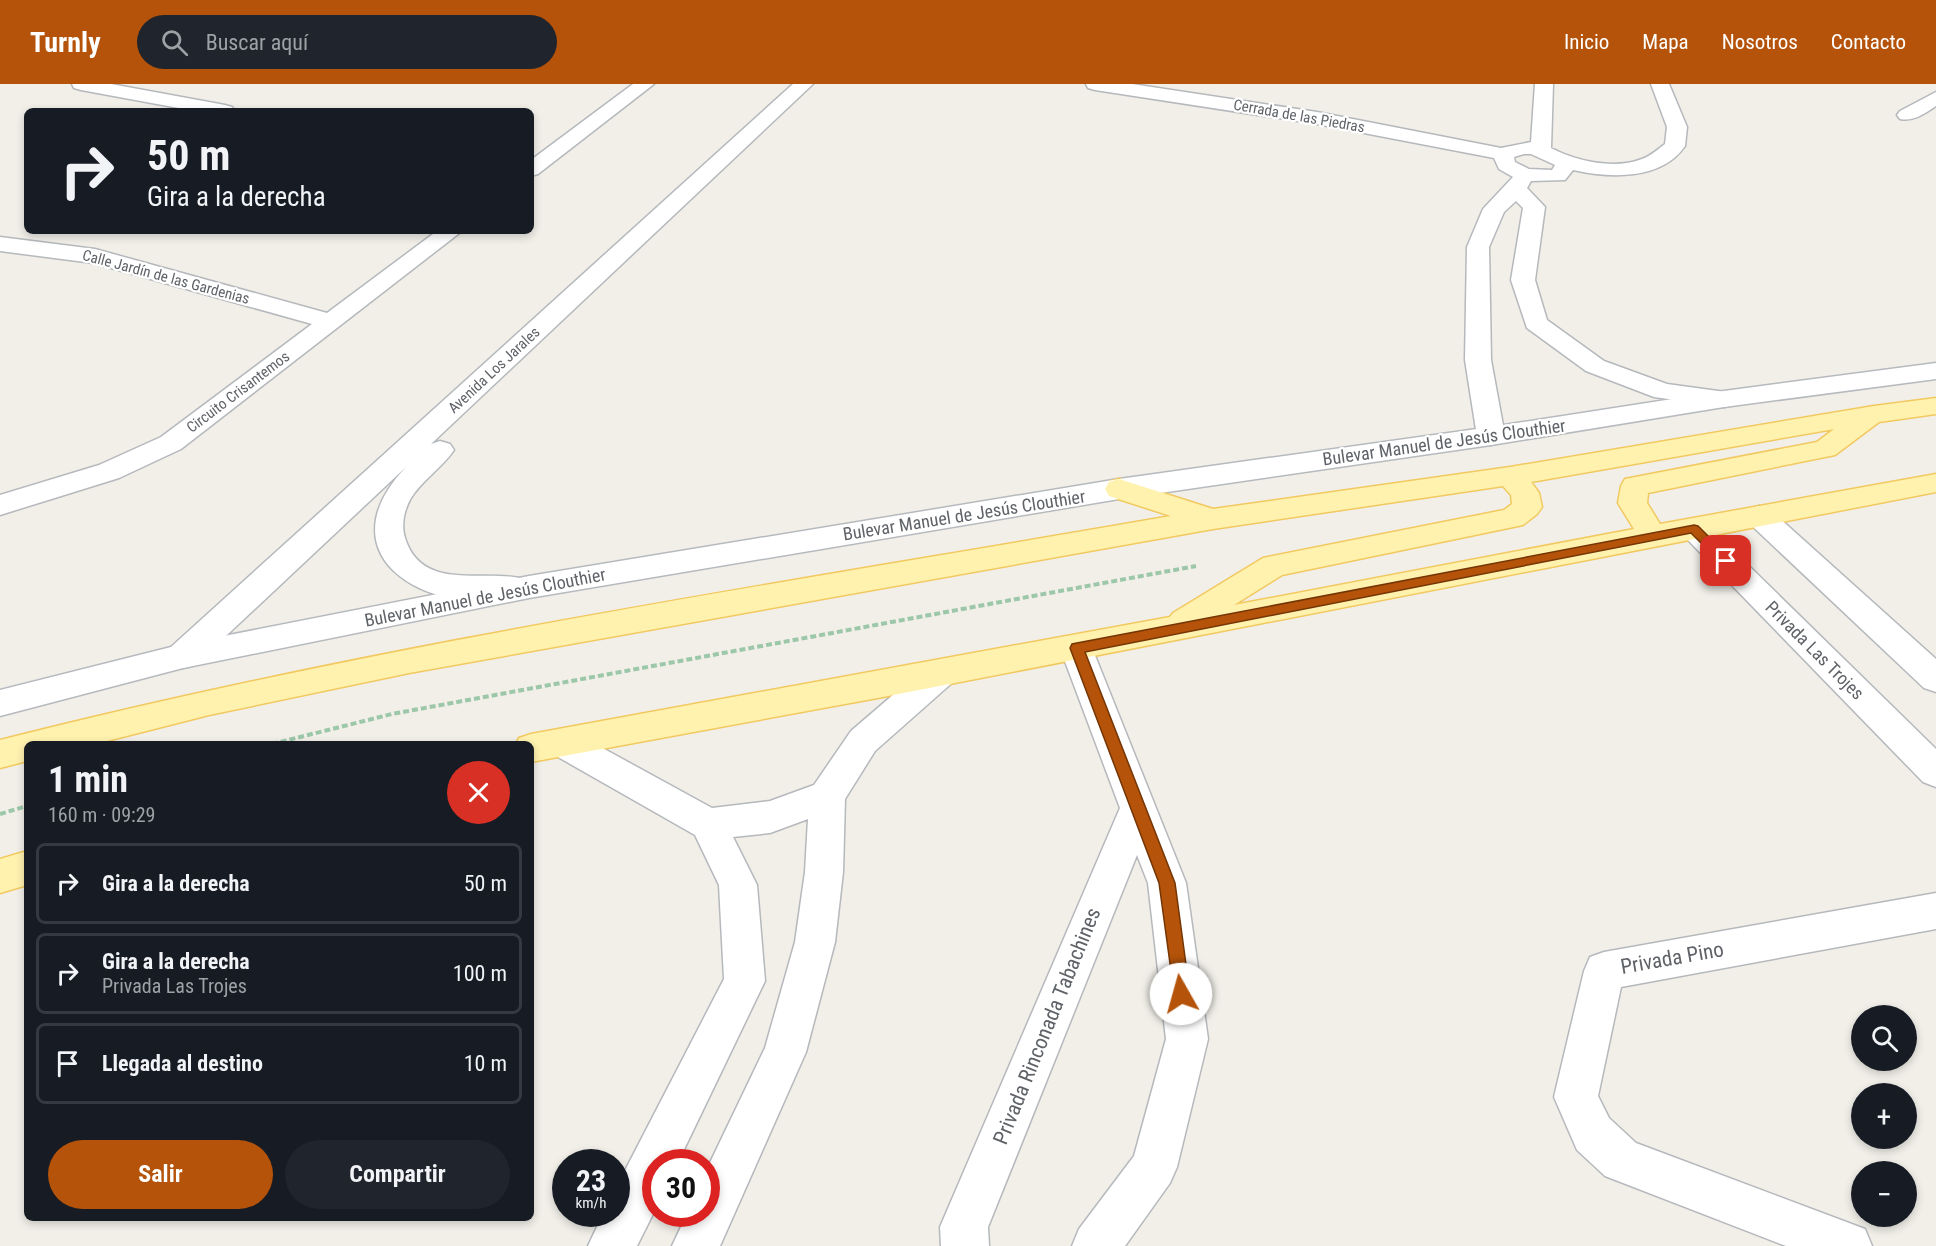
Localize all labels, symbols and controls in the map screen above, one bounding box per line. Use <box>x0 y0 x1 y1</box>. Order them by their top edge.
search box <box>137 15 557 69</box>
text: Turnly <box>30 26 101 59</box>
icon: search <box>158 26 191 59</box>
text: Buscar aquí <box>206 30 308 55</box>
text: Inicio <box>1564 30 1609 54</box>
text: Mapa <box>1642 30 1689 54</box>
text: Nosotros <box>1722 30 1798 54</box>
text: Contacto <box>1831 30 1906 54</box>
street label: Cerrada de las Piedras <box>1232 96 1366 136</box>
text: 50 m <box>147 131 230 180</box>
icon: right <box>48 132 126 210</box>
text: Gira a la derecha <box>147 181 326 213</box>
street label: Calle Jardín de las Gardenias <box>81 246 252 308</box>
street label: Avenida Los Jarales <box>445 323 544 417</box>
street label: Circuito Crisantemos <box>183 347 293 437</box>
street label: Bulevar Manuel de Jesús Clouthier <box>1321 414 1567 469</box>
street label: Bulevar Manuel de Jesús Clouthier <box>841 485 1087 545</box>
pin <box>1700 535 1751 586</box>
icon: arrive <box>1709 544 1742 577</box>
street label: Bulevar Manuel de Jesús Clouthier <box>363 563 608 631</box>
street label: Privada Las Trojes <box>1761 596 1869 704</box>
text: 1 min <box>48 759 128 801</box>
button: close <box>447 761 510 824</box>
text: 160 m · 09:29 <box>48 803 155 827</box>
icon: right <box>51 867 84 900</box>
text: Gira a la derecha <box>102 871 250 896</box>
text: 50 m <box>464 871 507 896</box>
street label: Privada Rinconada Tabachines <box>988 904 1106 1148</box>
street label: Privada Pino <box>1619 937 1725 979</box>
text: Gira a la derecha <box>102 949 250 974</box>
icon: right <box>51 957 84 990</box>
text: 100 m <box>453 961 507 986</box>
position arrow <box>1149 962 1213 1026</box>
text: Privada Las Trojes <box>102 974 247 998</box>
map controls <box>1851 1005 1917 1227</box>
button: search <box>1851 1005 1917 1071</box>
icon: arrive <box>51 1047 84 1080</box>
text: Llegada al destino <box>102 1051 263 1076</box>
text: 10 m <box>464 1051 507 1076</box>
button: + <box>1851 1083 1917 1149</box>
button: Salir <box>48 1140 273 1209</box>
button: Compartir <box>285 1140 510 1209</box>
speed limit sign: 30 <box>642 1149 720 1227</box>
button: − <box>1851 1161 1917 1227</box>
text: 23 <box>576 1163 606 1198</box>
text: km/h <box>576 1194 606 1212</box>

